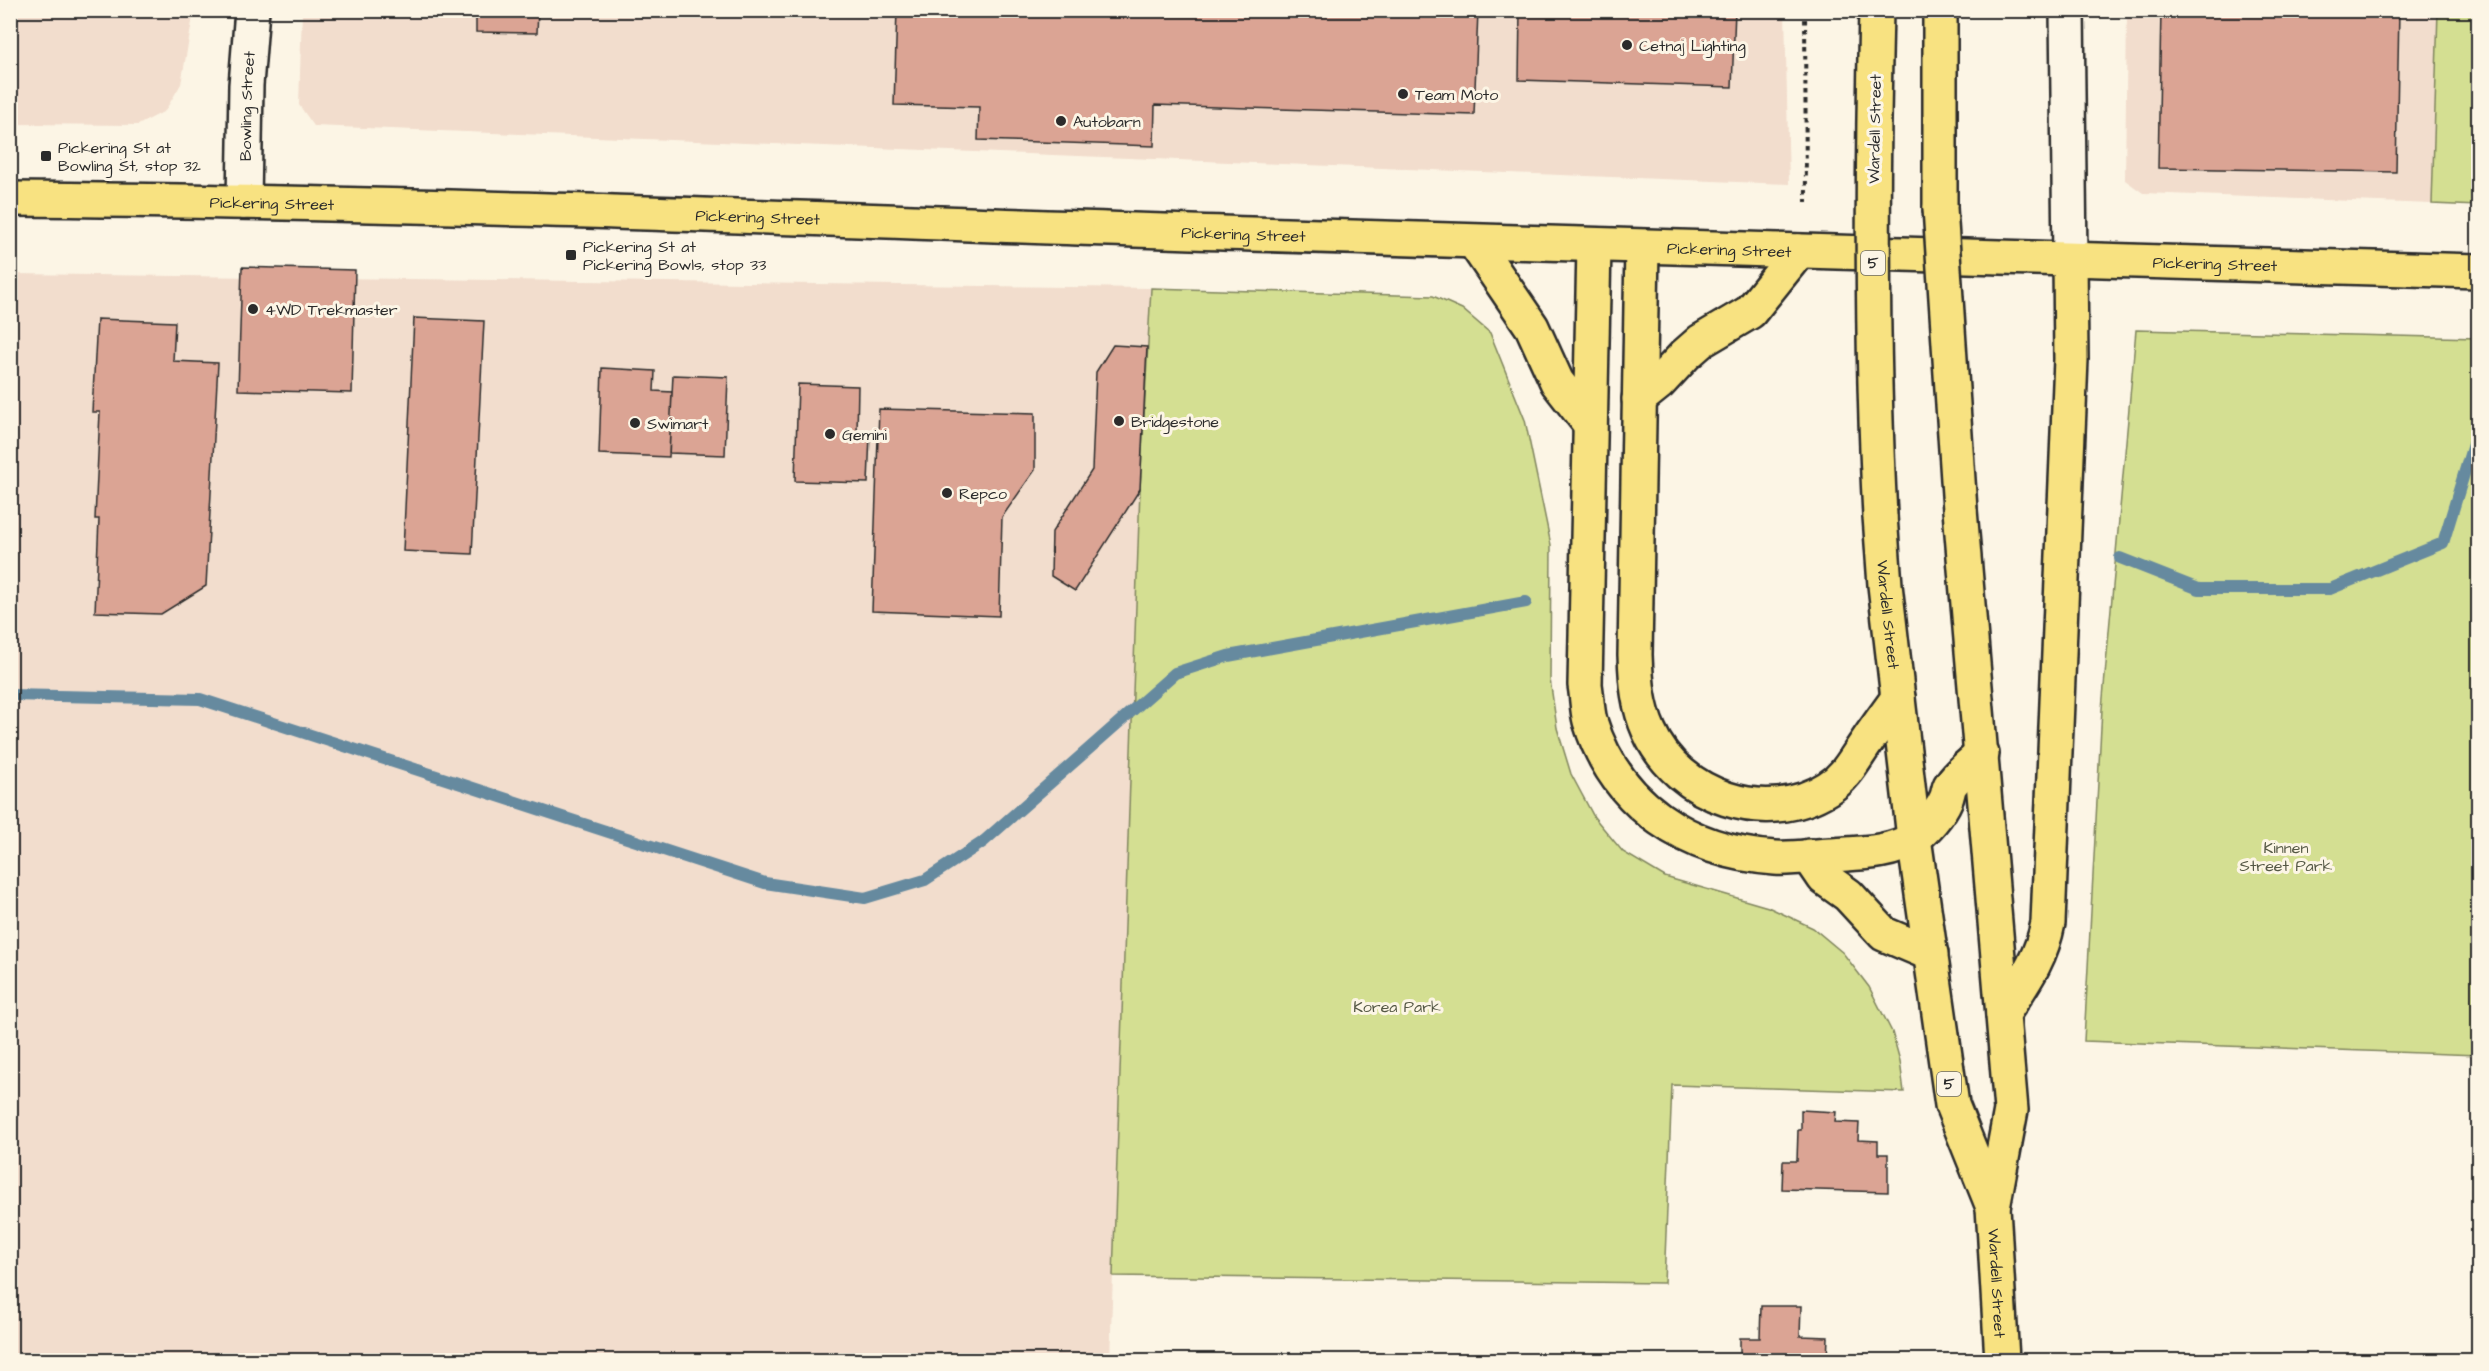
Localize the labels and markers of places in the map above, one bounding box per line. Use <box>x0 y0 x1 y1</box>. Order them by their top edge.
place label: Cetnaj Lighting <box>1639 35 1746 58</box>
marker: Cetnaj Lighting <box>1620 38 1634 52</box>
place label: Team Moto <box>1415 84 1498 106</box>
marker: Team Moto <box>1396 87 1410 101</box>
place label: Autobarn <box>1073 111 1141 133</box>
marker: Autobarn <box>1054 114 1068 128</box>
place label: Pickering St at Bowling St, stop 32 <box>58 137 201 178</box>
marker: Pickering St at Bowling St, stop 32 <box>39 149 53 163</box>
place label: Pickering St at Pickering Bowls, stop 33 <box>583 236 766 277</box>
marker: Pickering St at Pickering Bowls, stop 33 <box>564 248 578 262</box>
place label: 4WD Trekmaster <box>265 299 398 321</box>
marker: 4WD Trekmaster <box>246 302 260 316</box>
place label: Bridgestone <box>1131 411 1219 434</box>
place label: Swimart <box>647 413 709 435</box>
marker: Bridgestone <box>1112 414 1126 428</box>
marker: Swimart <box>628 416 642 430</box>
place label: Gemini <box>842 424 888 446</box>
marker: Gemini <box>823 427 837 441</box>
place label: Repco <box>959 483 1007 505</box>
marker: Repco <box>940 486 954 500</box>

